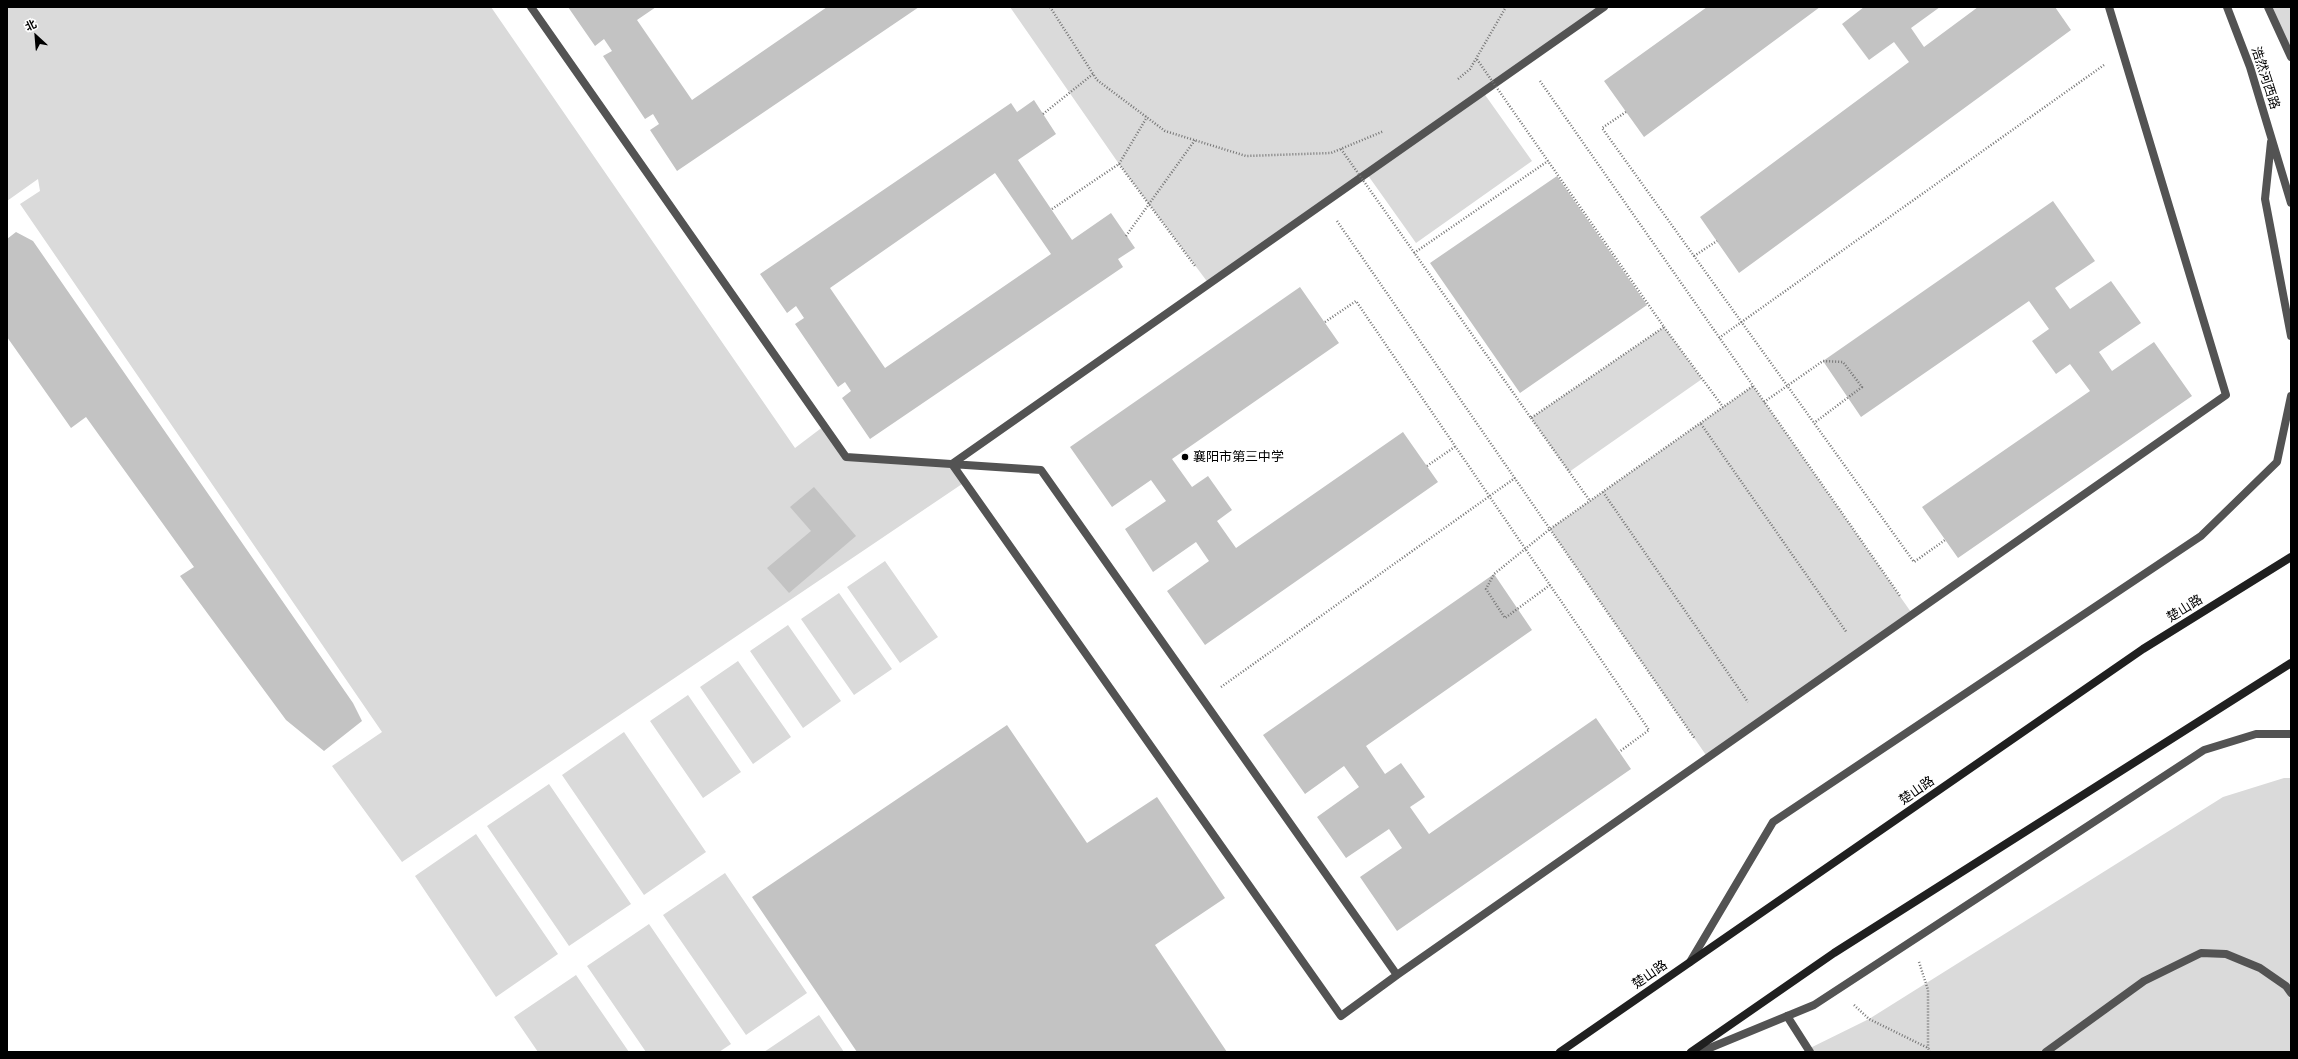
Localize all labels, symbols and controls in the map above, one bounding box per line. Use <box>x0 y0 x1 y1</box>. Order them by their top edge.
north arrow <box>16 16 56 56</box>
text: 北 <box>23 17 38 33</box>
street label: 浩然河西路 <box>2248 45 2282 111</box>
place label: 襄阳市第三中学 <box>1193 449 1284 465</box>
marker: 襄阳市第三中学 <box>1180 452 1190 462</box>
street label: 楚山路 <box>2164 592 2206 626</box>
street label: 楚山路 <box>1897 773 1937 809</box>
street label: 楚山路 <box>1630 957 1670 993</box>

